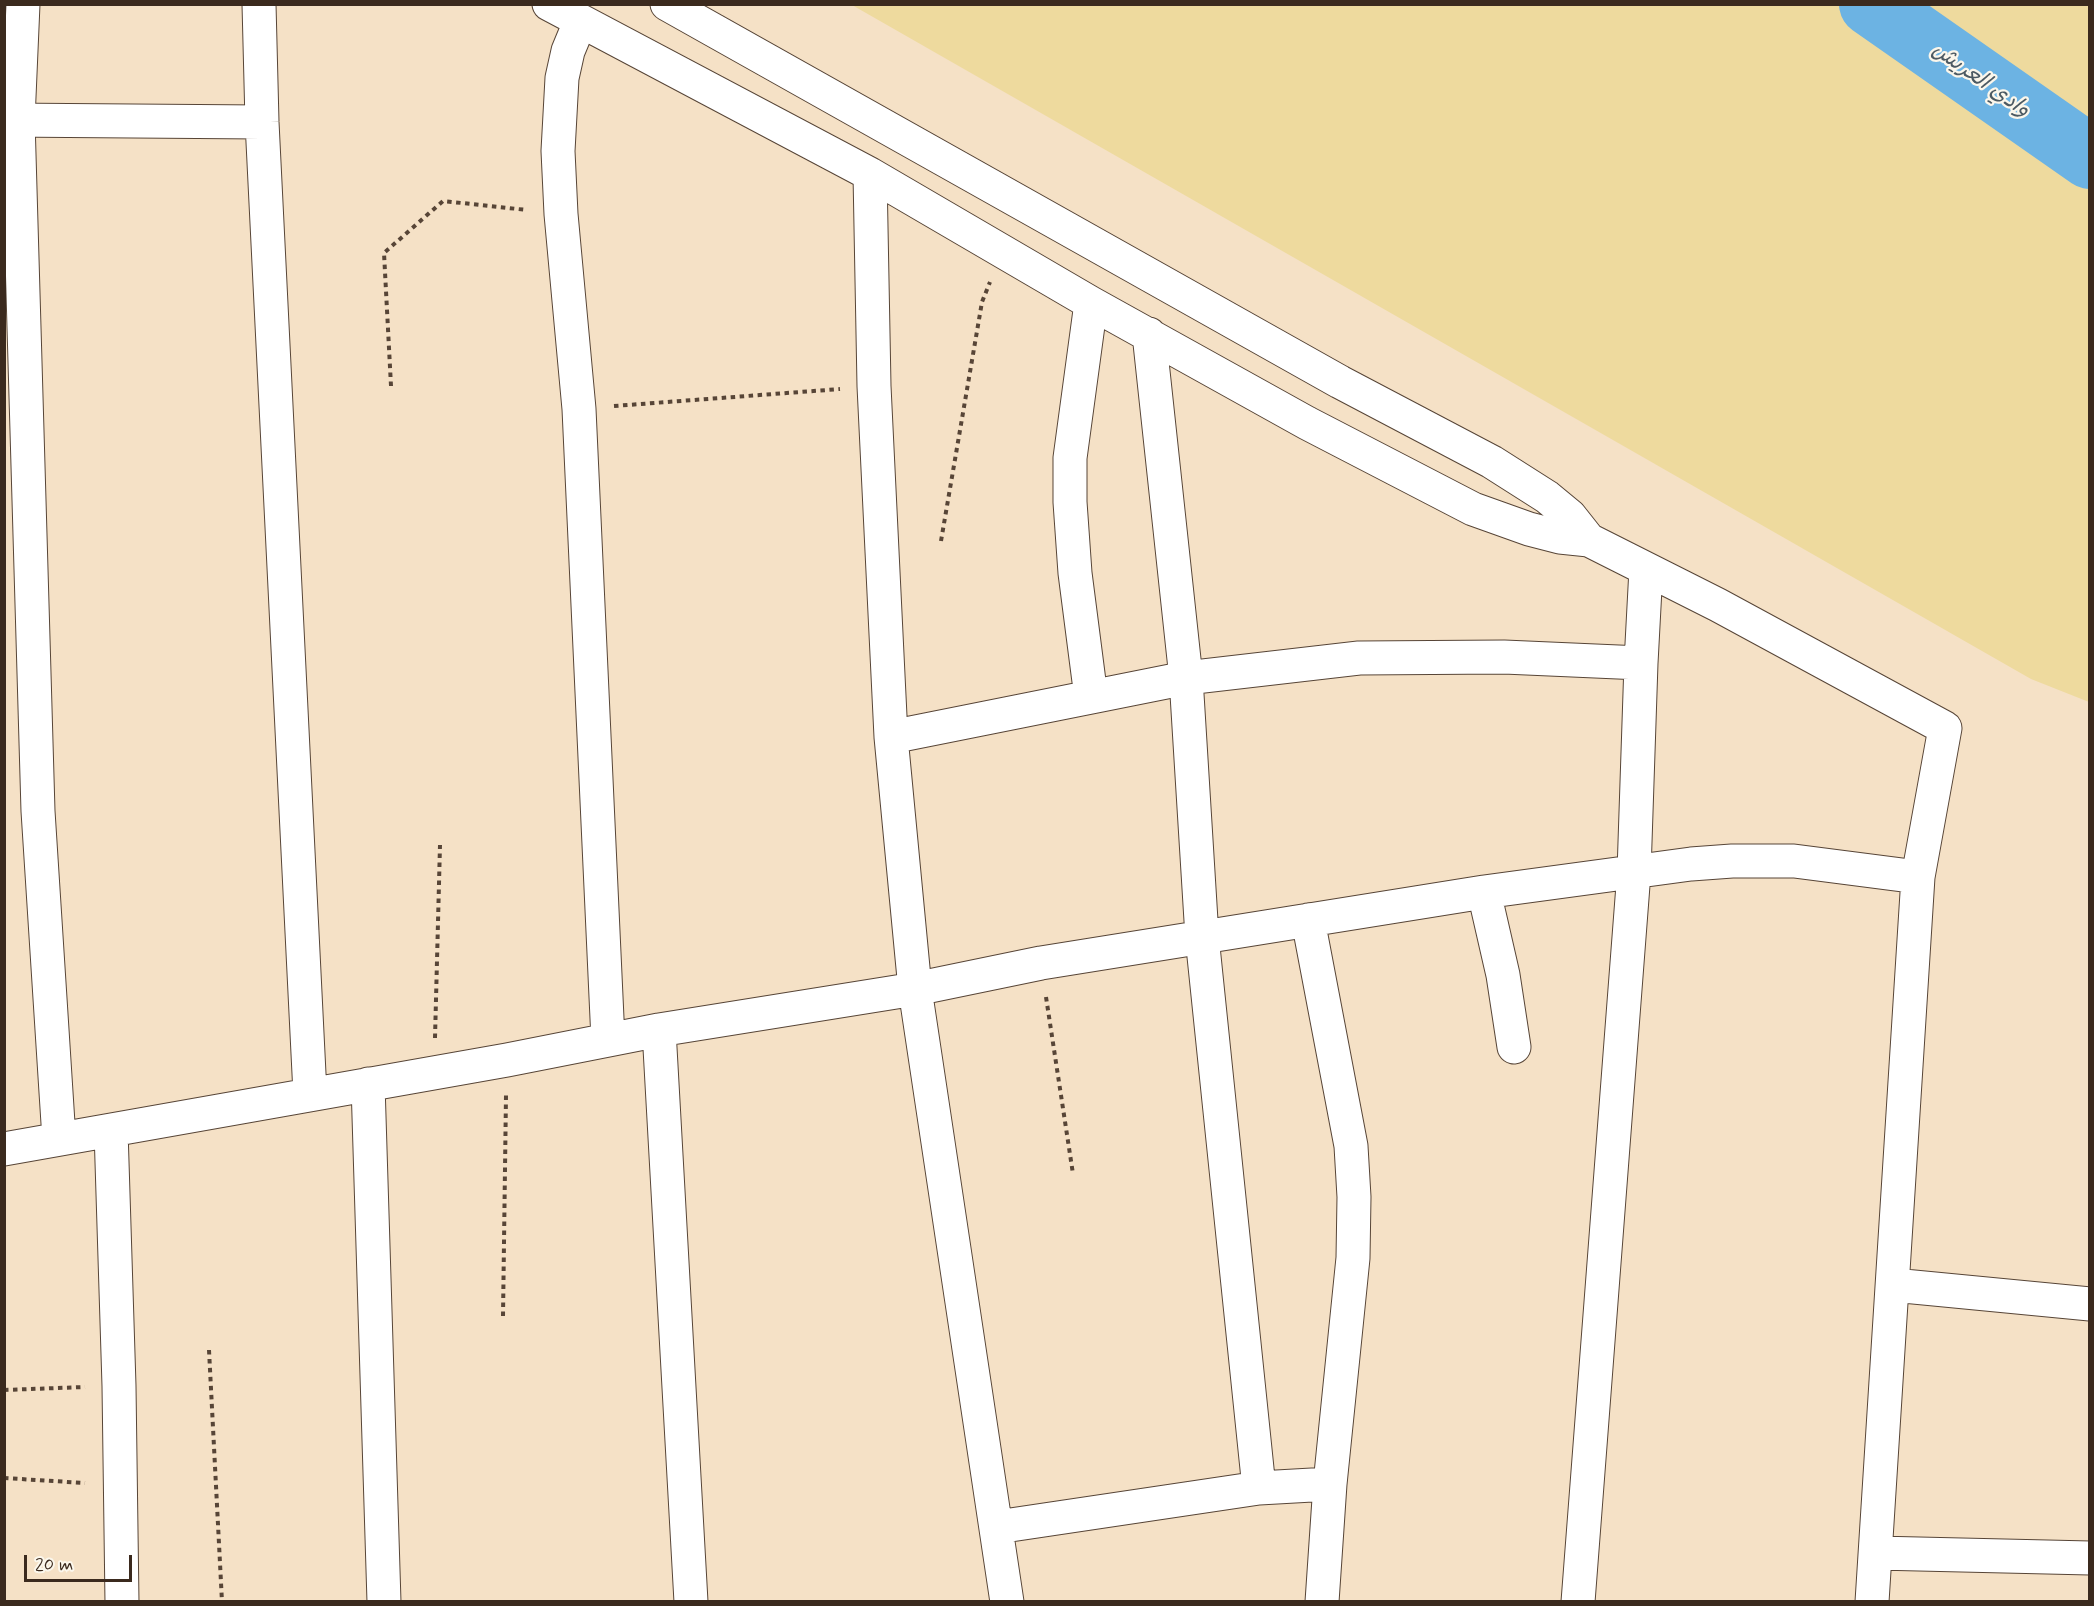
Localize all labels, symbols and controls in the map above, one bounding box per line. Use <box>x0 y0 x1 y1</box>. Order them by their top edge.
water label: وادي العريش <box>1926 38 2034 124</box>
scale bar <box>27 1543 135 1581</box>
text: 20 m <box>35 1553 73 1577</box>

